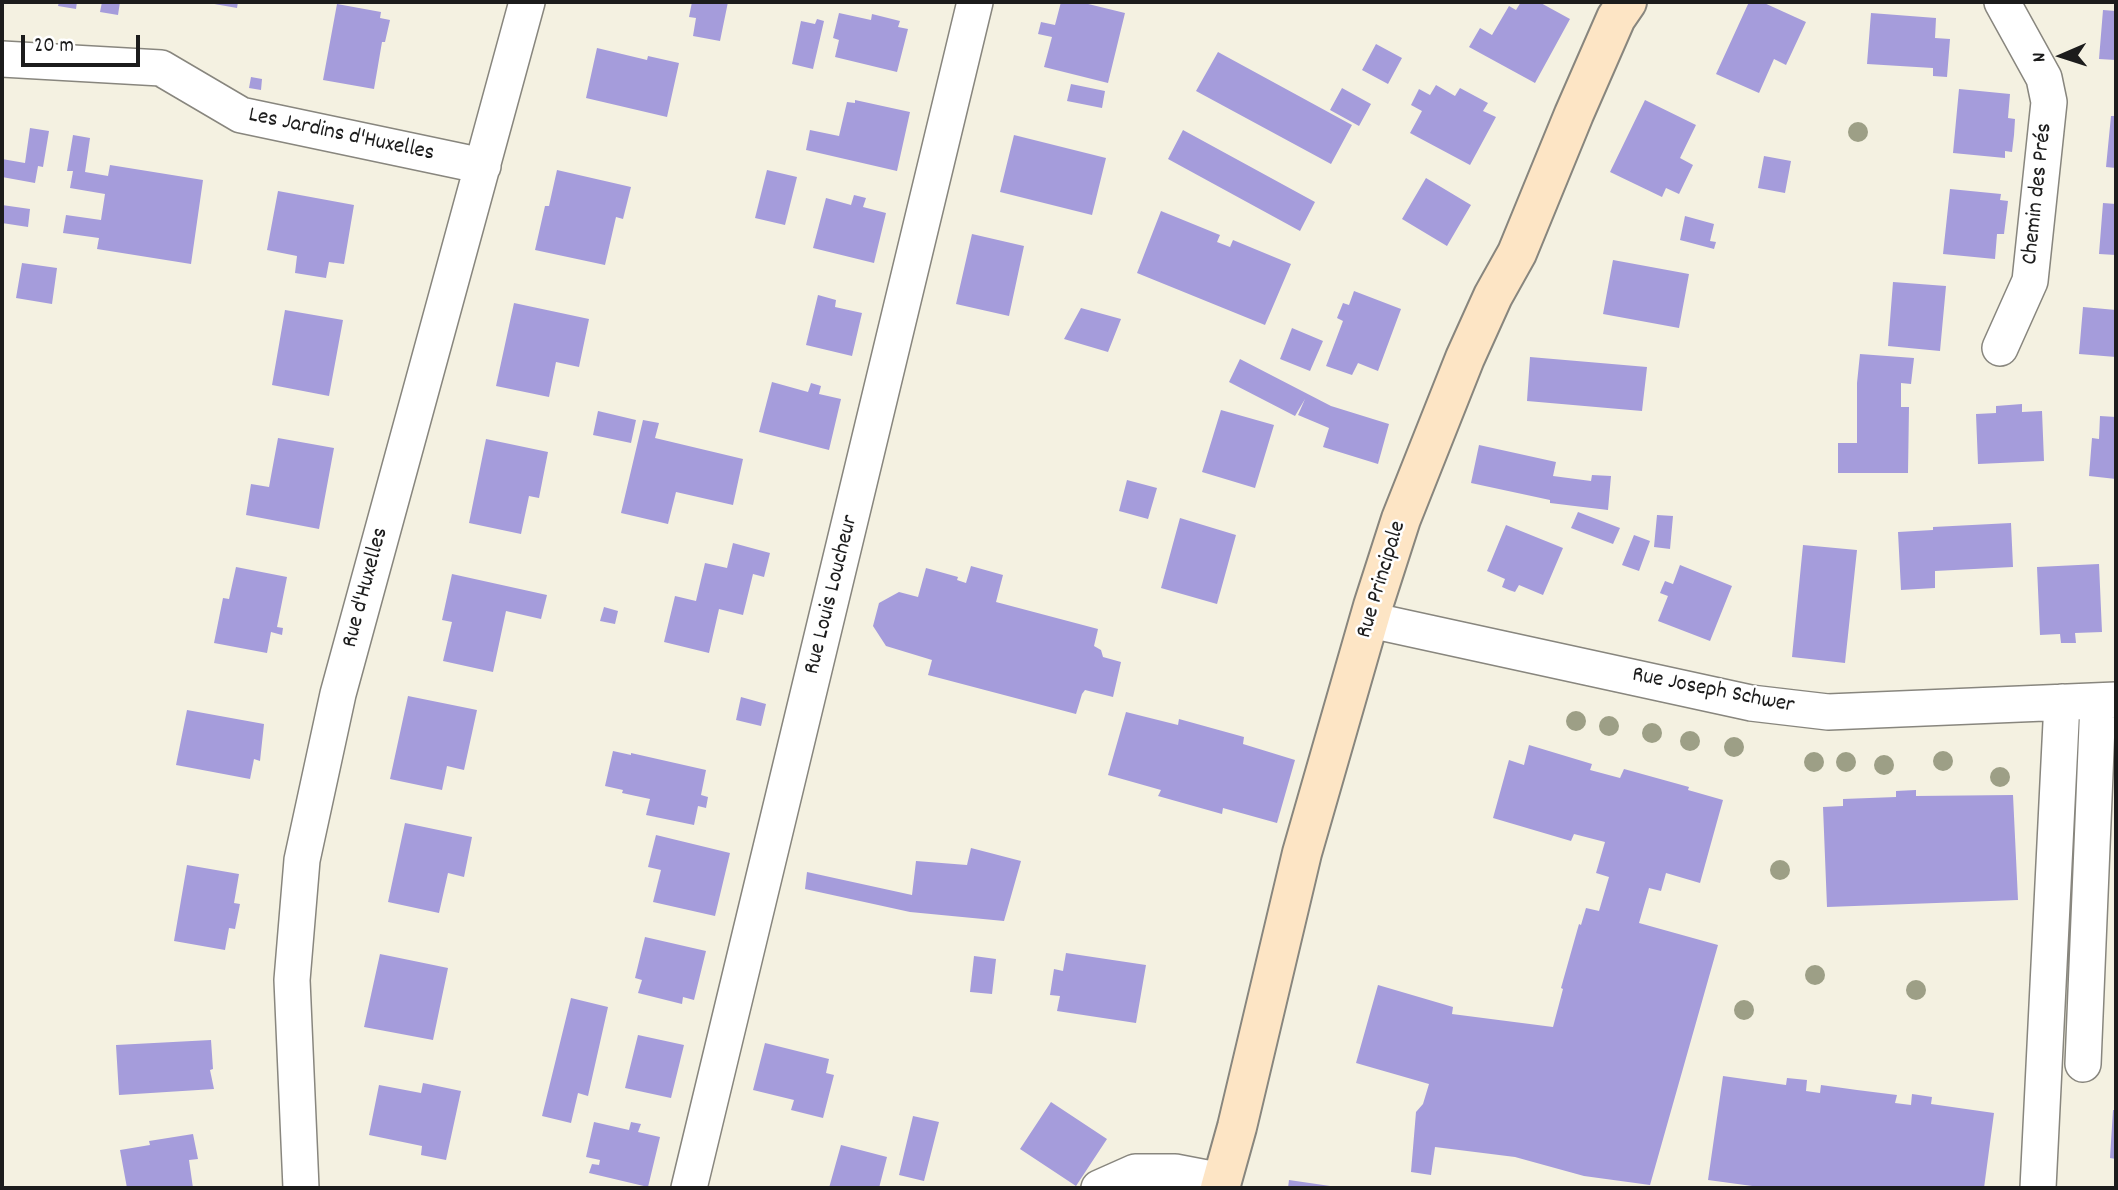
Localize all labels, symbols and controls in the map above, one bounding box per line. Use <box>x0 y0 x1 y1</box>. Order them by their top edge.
scale bar <box>24 21 144 65</box>
north arrow <box>2027 21 2097 91</box>
text: 20 m <box>34 32 74 62</box>
text: N <box>2027 52 2054 63</box>
street label: Les Jardins d'Huxelles <box>246 103 436 169</box>
street label: Chemin des Prés <box>2018 122 2060 266</box>
street label: Rue Louis Loucheur <box>800 513 866 677</box>
street label: Rue Principale <box>1352 518 1414 642</box>
street label: Rue d'Huxelles <box>338 525 396 651</box>
street label: Rue Joseph Schwer <box>1630 663 1796 721</box>

